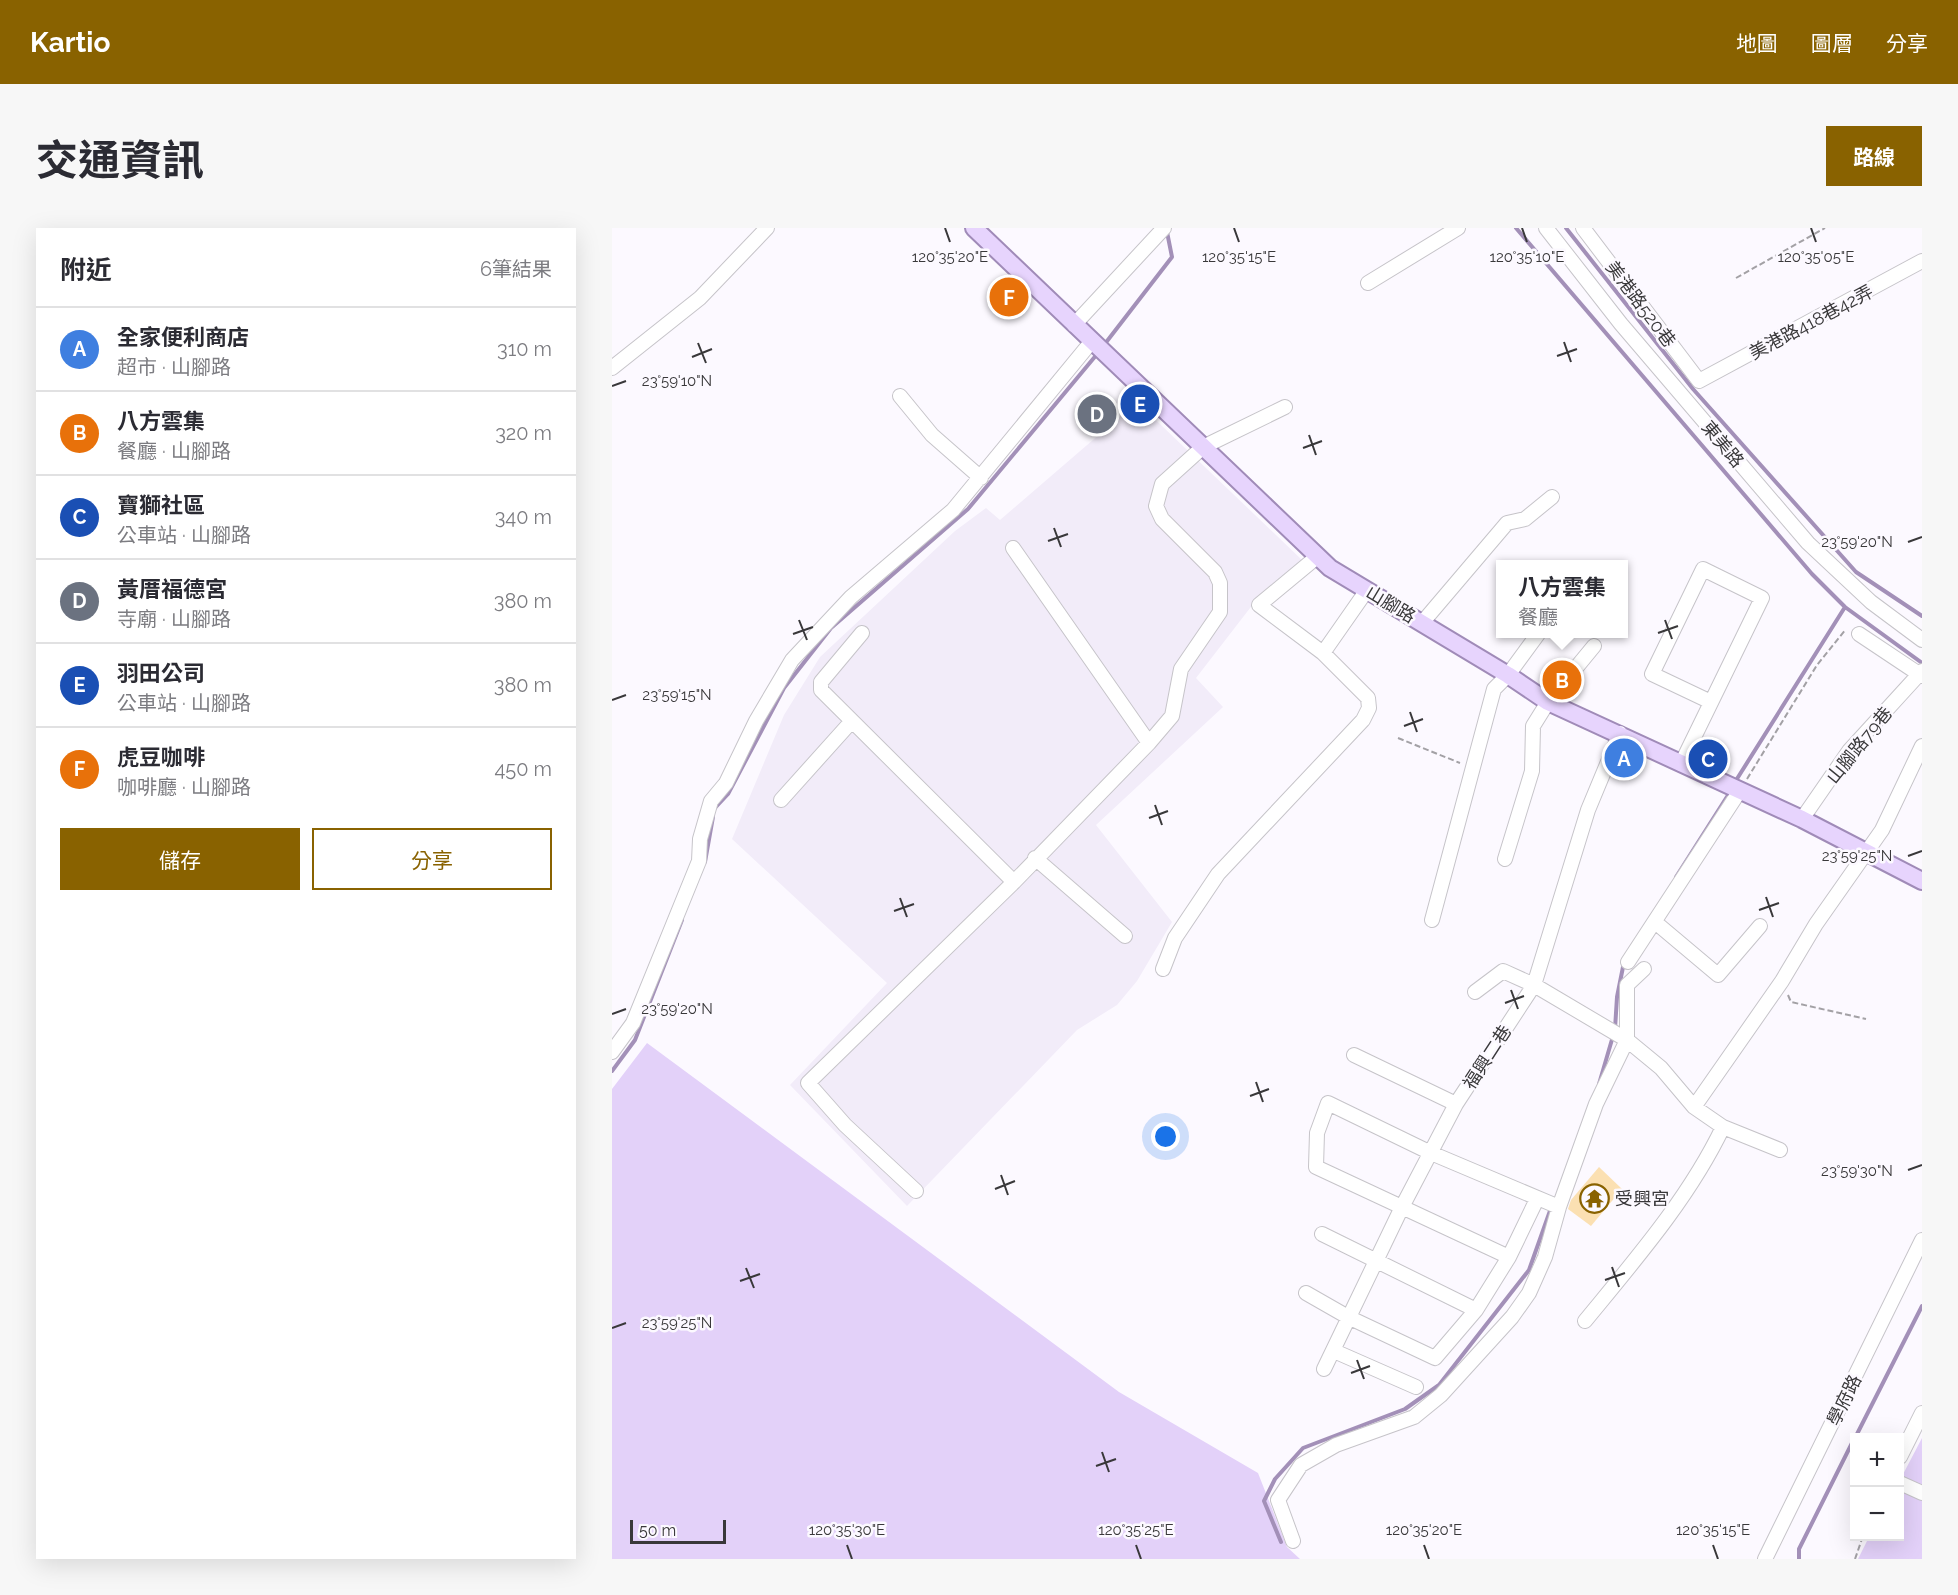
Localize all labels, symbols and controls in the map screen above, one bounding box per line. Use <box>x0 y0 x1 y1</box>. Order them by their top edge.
text: Kartio <box>30 26 110 59</box>
text: 地圖 <box>1736 31 1778 56</box>
text: 圖層 <box>1811 31 1853 56</box>
text: 分享 <box>1886 31 1928 56</box>
button: 路線 <box>1826 126 1922 186</box>
text: 交通資訊 <box>36 136 204 185</box>
text: 120°35'20"E <box>912 248 988 266</box>
text: 120°35'15"E <box>1202 248 1276 266</box>
text: 120°35'10"E <box>1489 248 1565 266</box>
text: 120°35'05"E <box>1778 248 1854 266</box>
text: 附近 <box>60 255 112 285</box>
text: 6筆結果 <box>480 257 552 281</box>
street label: 美港路520巷 <box>1602 257 1680 351</box>
pin: F <box>990 274 1028 320</box>
street label: 美港路418巷42弄 <box>1745 280 1877 364</box>
text: 全家便利商店 <box>117 324 249 350</box>
text: A <box>73 337 86 361</box>
text: 310 m <box>497 337 552 361</box>
text: 超市 · 山腳路 <box>117 355 231 379</box>
text: 23°59'10"N <box>642 372 712 390</box>
pin: E <box>1120 382 1160 426</box>
pin: D <box>1078 392 1116 436</box>
text: 八方雲集 <box>117 408 205 434</box>
street label: 東美路 <box>1698 417 1748 471</box>
text: B <box>73 421 86 445</box>
text: 320 m <box>495 421 552 445</box>
text: 餐廳 · 山腳路 <box>117 439 231 463</box>
text: 寶獅社區 <box>117 492 205 518</box>
text: C <box>73 505 86 529</box>
text: 340 m <box>495 505 552 529</box>
text: 公車站 · 山腳路 <box>117 523 251 547</box>
text: 23°59'20"N <box>1821 533 1893 551</box>
popup <box>1496 560 1628 638</box>
text: 八方雲集 <box>1518 574 1606 600</box>
text: 黃厝福德宮 <box>117 576 227 602</box>
street label: 山腳路 <box>1362 581 1420 627</box>
text: D <box>72 589 87 613</box>
text: 380 m <box>494 589 552 613</box>
text: 餐廳 <box>1518 605 1558 629</box>
text: 寺廟 · 山腳路 <box>117 607 231 631</box>
pin: B <box>1542 658 1582 702</box>
text: 羽田公司 <box>117 660 205 686</box>
text: E <box>73 673 86 697</box>
text: 380 m <box>494 673 552 697</box>
text: 23°59'15"N <box>642 686 712 704</box>
text: 公車站 · 山腳路 <box>117 691 251 715</box>
street label: 山腳路79巷 <box>1822 703 1896 787</box>
pin: A <box>1604 736 1644 780</box>
pin: C <box>1688 736 1728 782</box>
text: 虎豆咖啡 <box>117 744 205 770</box>
text: F <box>74 757 85 781</box>
text: 450 m <box>494 757 552 781</box>
text: 咖啡廳 · 山腳路 <box>117 775 251 799</box>
button: 儲存 <box>60 828 300 890</box>
button: 分享 <box>312 828 552 890</box>
text: 23°59'25"N <box>1822 847 1892 865</box>
text: 23°59'20"N <box>641 1000 713 1018</box>
street label: 福興二巷 <box>1459 1021 1515 1093</box>
your location <box>1151 1122 1180 1151</box>
text: 23°59'30"N <box>1821 1162 1893 1180</box>
temple icon: 受興宮 <box>1578 1182 1610 1214</box>
place label: 受興宮 <box>1615 1188 1669 1209</box>
text: 23°59'25"N <box>642 1314 712 1332</box>
street label: 學府路 <box>1823 1371 1865 1429</box>
map controls <box>1850 1433 1904 1541</box>
button: + <box>1850 1433 1904 1487</box>
button: − <box>1850 1487 1904 1541</box>
scale bar <box>630 1517 726 1544</box>
text: 50 m <box>639 1521 676 1540</box>
text: 120°35'30"E <box>809 1521 885 1539</box>
text: 120°35'25"E <box>1098 1521 1174 1539</box>
text: 120°35'20"E <box>1386 1521 1462 1539</box>
text: 120°35'15"E <box>1676 1521 1750 1539</box>

